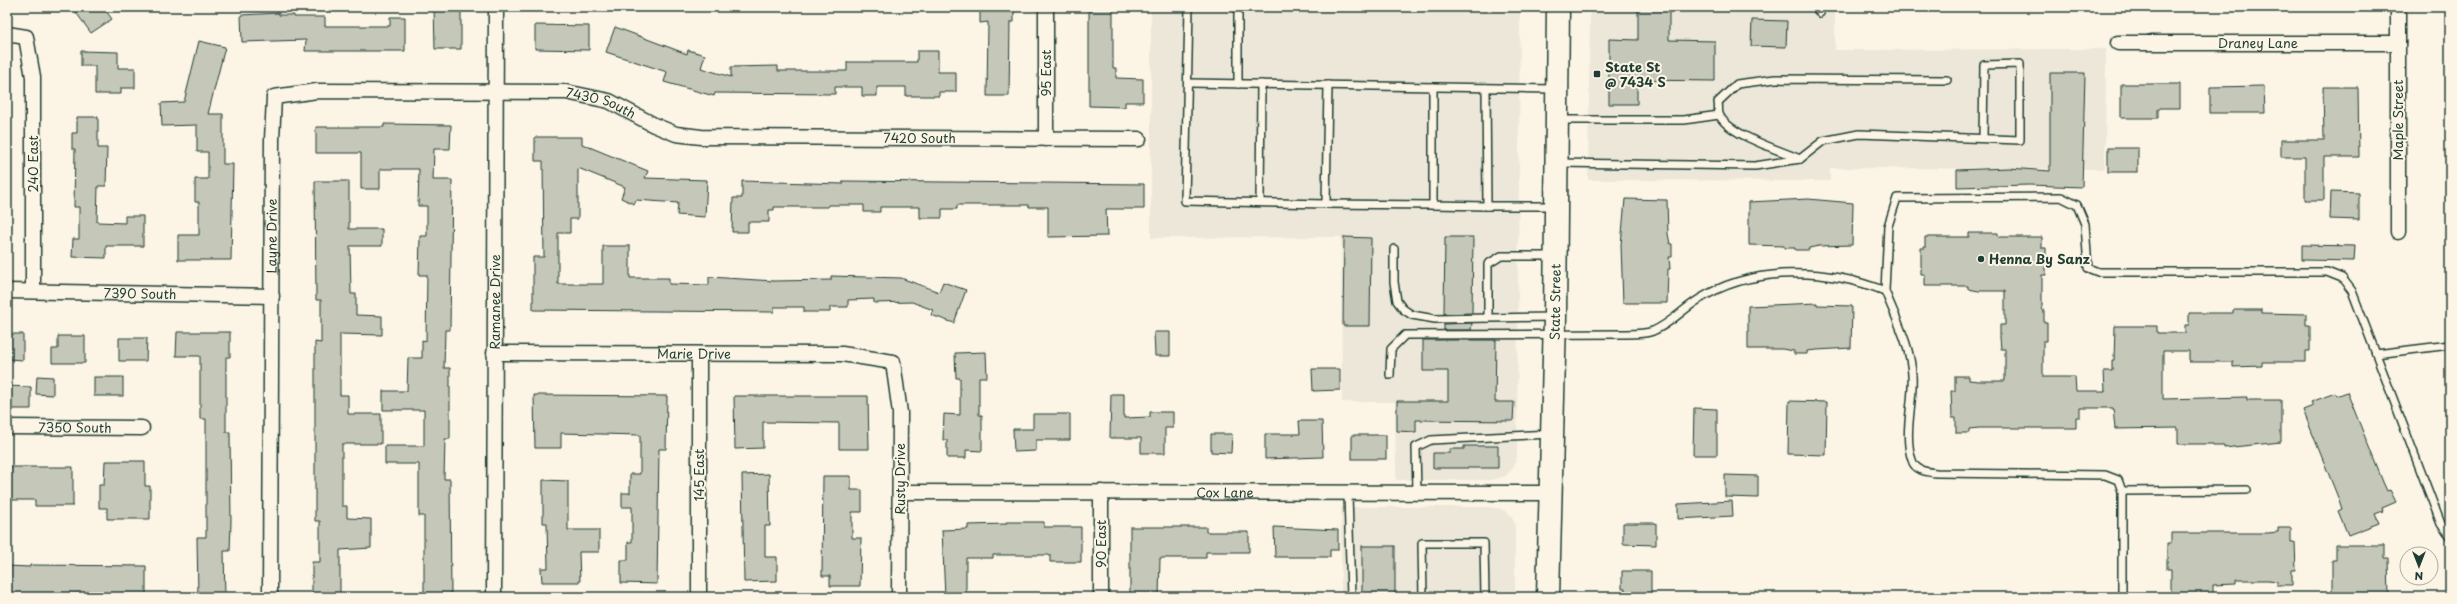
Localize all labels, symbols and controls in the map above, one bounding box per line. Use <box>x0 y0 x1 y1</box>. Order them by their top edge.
street label: Draney Lane <box>2218 33 2298 52</box>
street label: 95 East <box>1036 49 1055 97</box>
place label: State St @ 7434 S <box>1605 57 1666 91</box>
marker: State St @ 7434 S <box>1592 69 1602 79</box>
street label: Maple Street <box>2388 80 2407 160</box>
street label: 7430 South <box>564 82 639 123</box>
street label: 7420 South <box>883 128 956 147</box>
street label: 240 East <box>23 135 42 193</box>
street label: Layne Drive <box>261 198 281 274</box>
place label: Henna By Sanz <box>1989 249 2090 268</box>
street label: Ramanee Drive <box>485 254 504 350</box>
marker: Henna By Sanz <box>1976 254 1986 264</box>
street label: State Street <box>1544 264 1565 341</box>
street label: 7390 South <box>103 283 177 303</box>
street label: Marie Drive <box>657 343 731 363</box>
street label: 7350 South <box>38 417 112 437</box>
street label: Rusty Drive <box>890 443 909 515</box>
street label: 145 East <box>689 449 708 501</box>
street label: Cox Lane <box>1196 482 1254 502</box>
street label: 90 East <box>1091 520 1110 568</box>
north arrow <box>2399 546 2439 586</box>
text: N <box>2414 568 2423 585</box>

